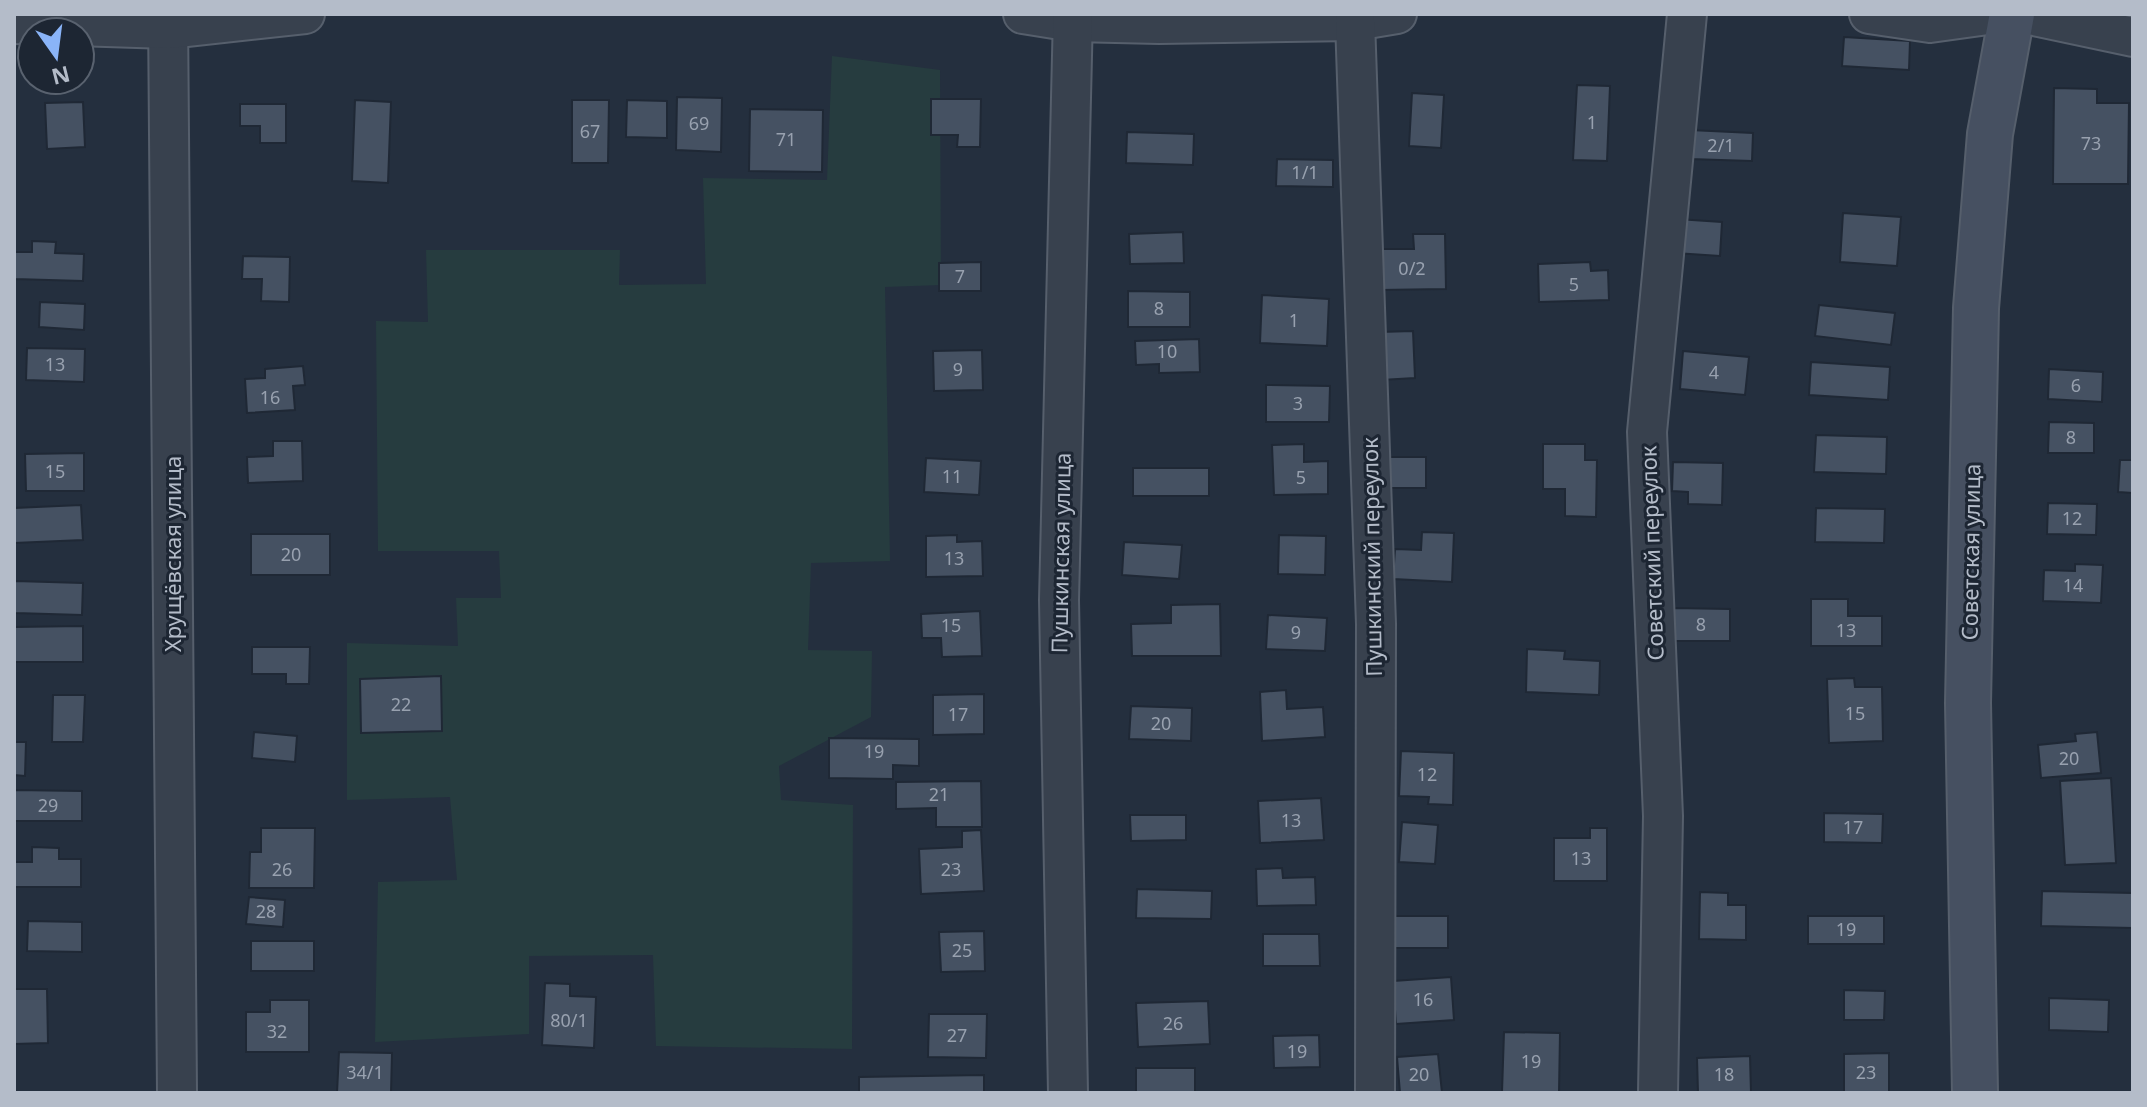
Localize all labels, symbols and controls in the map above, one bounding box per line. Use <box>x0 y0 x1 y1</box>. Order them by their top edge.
north arrow <box>16 16 96 96</box>
text: N <box>49 60 73 93</box>
house number: 1 <box>1587 110 1597 134</box>
house number: 69 <box>689 111 709 135</box>
house number: 67 <box>580 119 600 143</box>
house number: 71 <box>776 127 796 151</box>
house number: 73 <box>2081 131 2101 155</box>
house number: 2/1 <box>1707 133 1735 157</box>
house number: 1/1 <box>1291 160 1319 184</box>
house number: 0/2 <box>1398 256 1426 280</box>
house number: 7 <box>955 264 965 288</box>
house number: 5 <box>1569 272 1579 296</box>
house number: 8 <box>1154 296 1164 320</box>
house number: 1 <box>1289 308 1299 332</box>
house number: 10 <box>1157 339 1177 363</box>
house number: 13 <box>45 352 65 376</box>
house number: 9 <box>953 357 963 381</box>
house number: 4 <box>1709 360 1719 384</box>
house number: 6 <box>2071 373 2081 397</box>
house number: 16 <box>260 385 280 409</box>
house number: 3 <box>1293 391 1303 415</box>
house number: 8 <box>2066 425 2076 449</box>
street label: Пушкинский переулок <box>1354 437 1388 677</box>
street label: Советский переулок <box>1632 445 1670 661</box>
street label: Пушкинская улица <box>1043 452 1077 654</box>
street label: Хрущёвская улица <box>157 456 187 652</box>
house number: 15 <box>45 459 65 483</box>
street label: Советская улица <box>1953 463 1987 641</box>
house number: 11 <box>942 464 962 488</box>
house number: 5 <box>1296 465 1306 489</box>
house number: 12 <box>2062 506 2082 530</box>
house number: 20 <box>281 542 301 566</box>
house number: 13 <box>944 546 964 570</box>
house number: 14 <box>2063 573 2083 597</box>
house number: 8 <box>1696 612 1706 636</box>
house number: 15 <box>941 613 961 637</box>
house number: 13 <box>1836 618 1856 642</box>
house number: 9 <box>1291 620 1301 644</box>
house number: 22 <box>391 692 411 716</box>
house number: 15 <box>1845 701 1865 725</box>
house number: 17 <box>948 702 968 726</box>
house number: 20 <box>1151 711 1171 735</box>
house number: 19 <box>864 739 884 763</box>
house number: 20 <box>2059 746 2079 770</box>
house number: 12 <box>1417 762 1437 786</box>
house number: 21 <box>929 782 949 806</box>
house number: 29 <box>38 793 58 817</box>
house number: 13 <box>1281 808 1301 832</box>
house number: 17 <box>1843 815 1863 839</box>
house number: 13 <box>1571 846 1591 870</box>
house number: 26 <box>272 857 292 881</box>
house number: 23 <box>941 857 961 881</box>
house number: 28 <box>256 899 276 923</box>
house number: 19 <box>1836 917 1856 941</box>
house number: 25 <box>952 938 972 962</box>
house number: 16 <box>1413 987 1433 1011</box>
house number: 80/1 <box>550 1008 588 1032</box>
house number: 26 <box>1163 1011 1183 1035</box>
house number: 32 <box>267 1019 287 1043</box>
house number: 27 <box>947 1023 967 1047</box>
house number: 19 <box>1287 1039 1307 1063</box>
house number: 19 <box>1521 1049 1541 1073</box>
house number: 34/1 <box>346 1060 384 1084</box>
house number: 23 <box>1856 1060 1876 1084</box>
house number: 20 <box>1409 1062 1429 1086</box>
house number: 18 <box>1714 1062 1734 1086</box>

